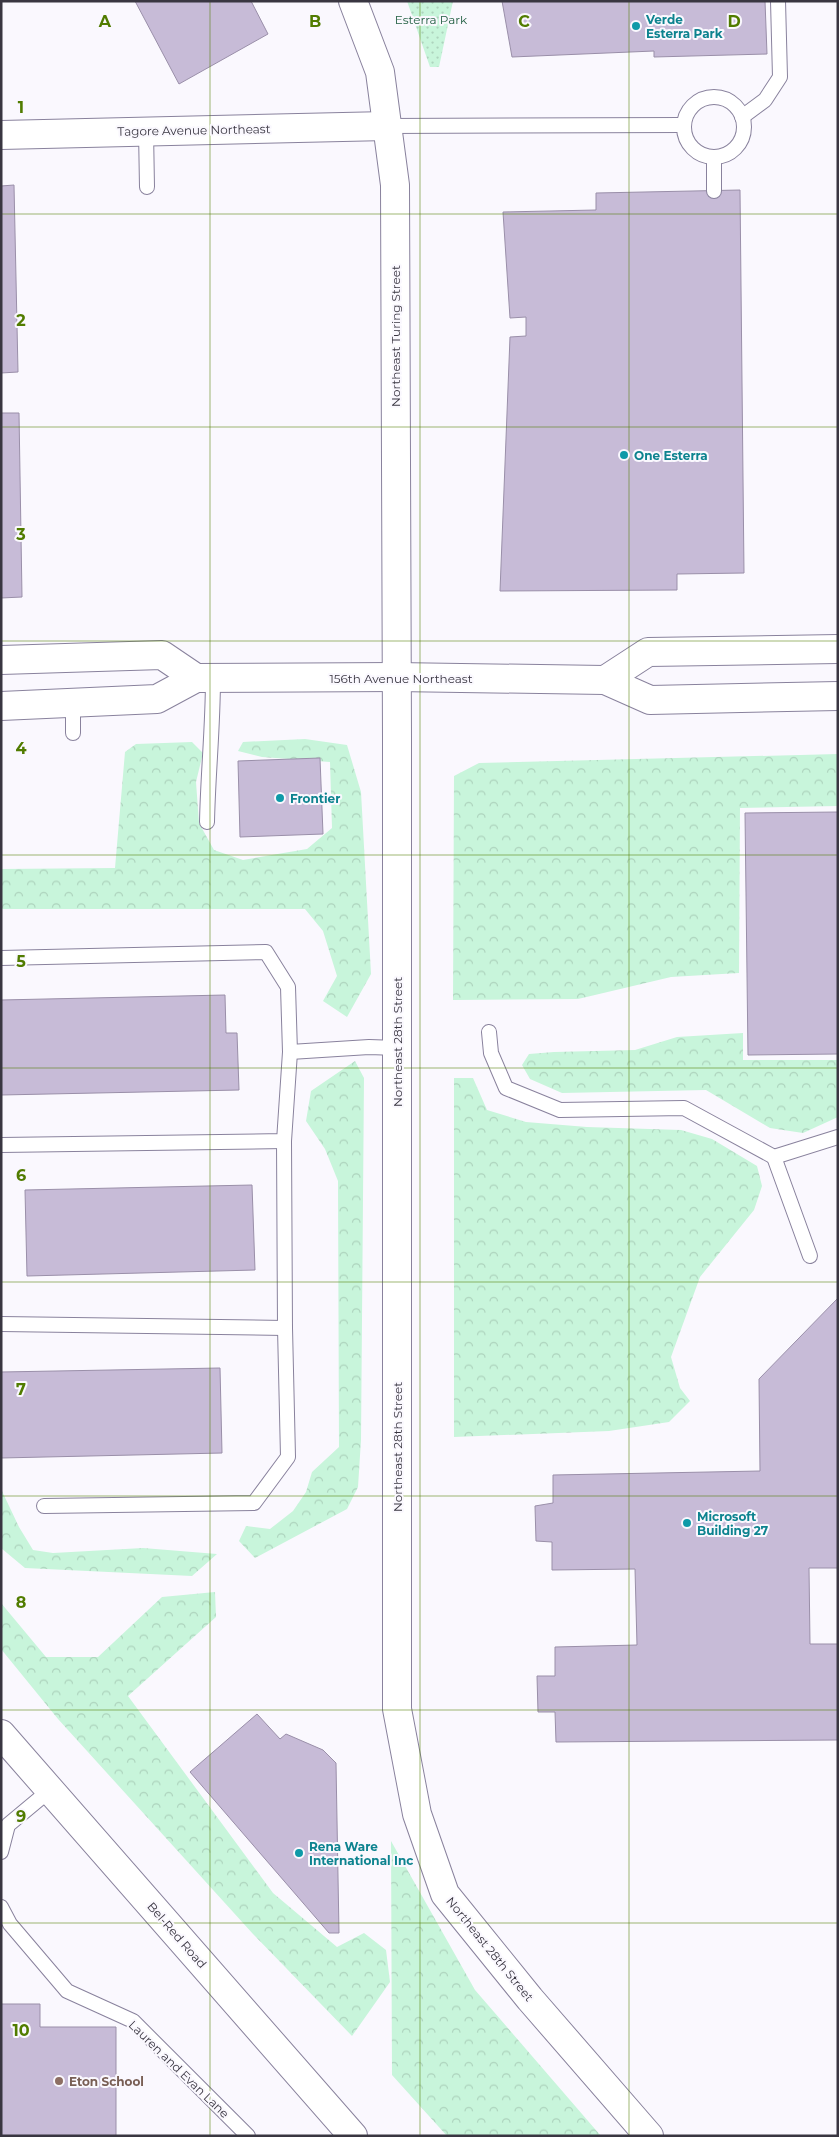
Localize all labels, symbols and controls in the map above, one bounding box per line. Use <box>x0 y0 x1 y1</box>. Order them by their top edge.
text: A <box>98 12 112 31</box>
text: B <box>309 12 321 31</box>
park label: Esterra Park <box>395 12 468 27</box>
text: C <box>518 12 530 31</box>
place label: Verde Esterra Park <box>645 12 723 41</box>
text: D <box>727 12 741 31</box>
marker: Verde Esterra Park <box>630 20 642 32</box>
text: 1 <box>18 98 24 117</box>
street label: Tagore Avenue Northeast <box>117 121 271 139</box>
street label: Northeast Turing Street <box>388 265 403 407</box>
text: 2 <box>16 311 26 330</box>
place label: One Esterra <box>634 448 708 463</box>
marker: One Esterra <box>618 449 630 461</box>
text: 3 <box>15 525 26 544</box>
street label: 156th Avenue Northeast <box>329 671 473 686</box>
text: 4 <box>15 739 27 758</box>
place label: Frontier <box>290 791 340 806</box>
marker: Frontier <box>274 792 286 804</box>
text: 5 <box>16 952 26 971</box>
street label: Northeast 28th Street <box>390 977 405 1107</box>
text: 6 <box>16 1166 26 1185</box>
text: 7 <box>16 1380 26 1399</box>
street label: Northeast 28th Street <box>390 1382 405 1512</box>
place label: Microsoft Building 27 <box>697 1509 769 1538</box>
marker: Microsoft Building 27 <box>681 1517 693 1529</box>
text: 8 <box>16 1593 26 1612</box>
text: 9 <box>16 1807 26 1826</box>
place label: Rena Ware International Inc <box>309 1839 413 1868</box>
marker: Rena Ware International Inc <box>293 1847 305 1859</box>
street label: Northeast 28th Street <box>443 1894 537 2004</box>
street label: Bel-Red Road <box>144 1899 210 1971</box>
street label: Lauren and Evan Lane <box>126 2017 232 2121</box>
text: 10 <box>12 2021 30 2040</box>
place label: Eton School <box>69 2074 144 2089</box>
marker: Eton School <box>53 2075 65 2087</box>

